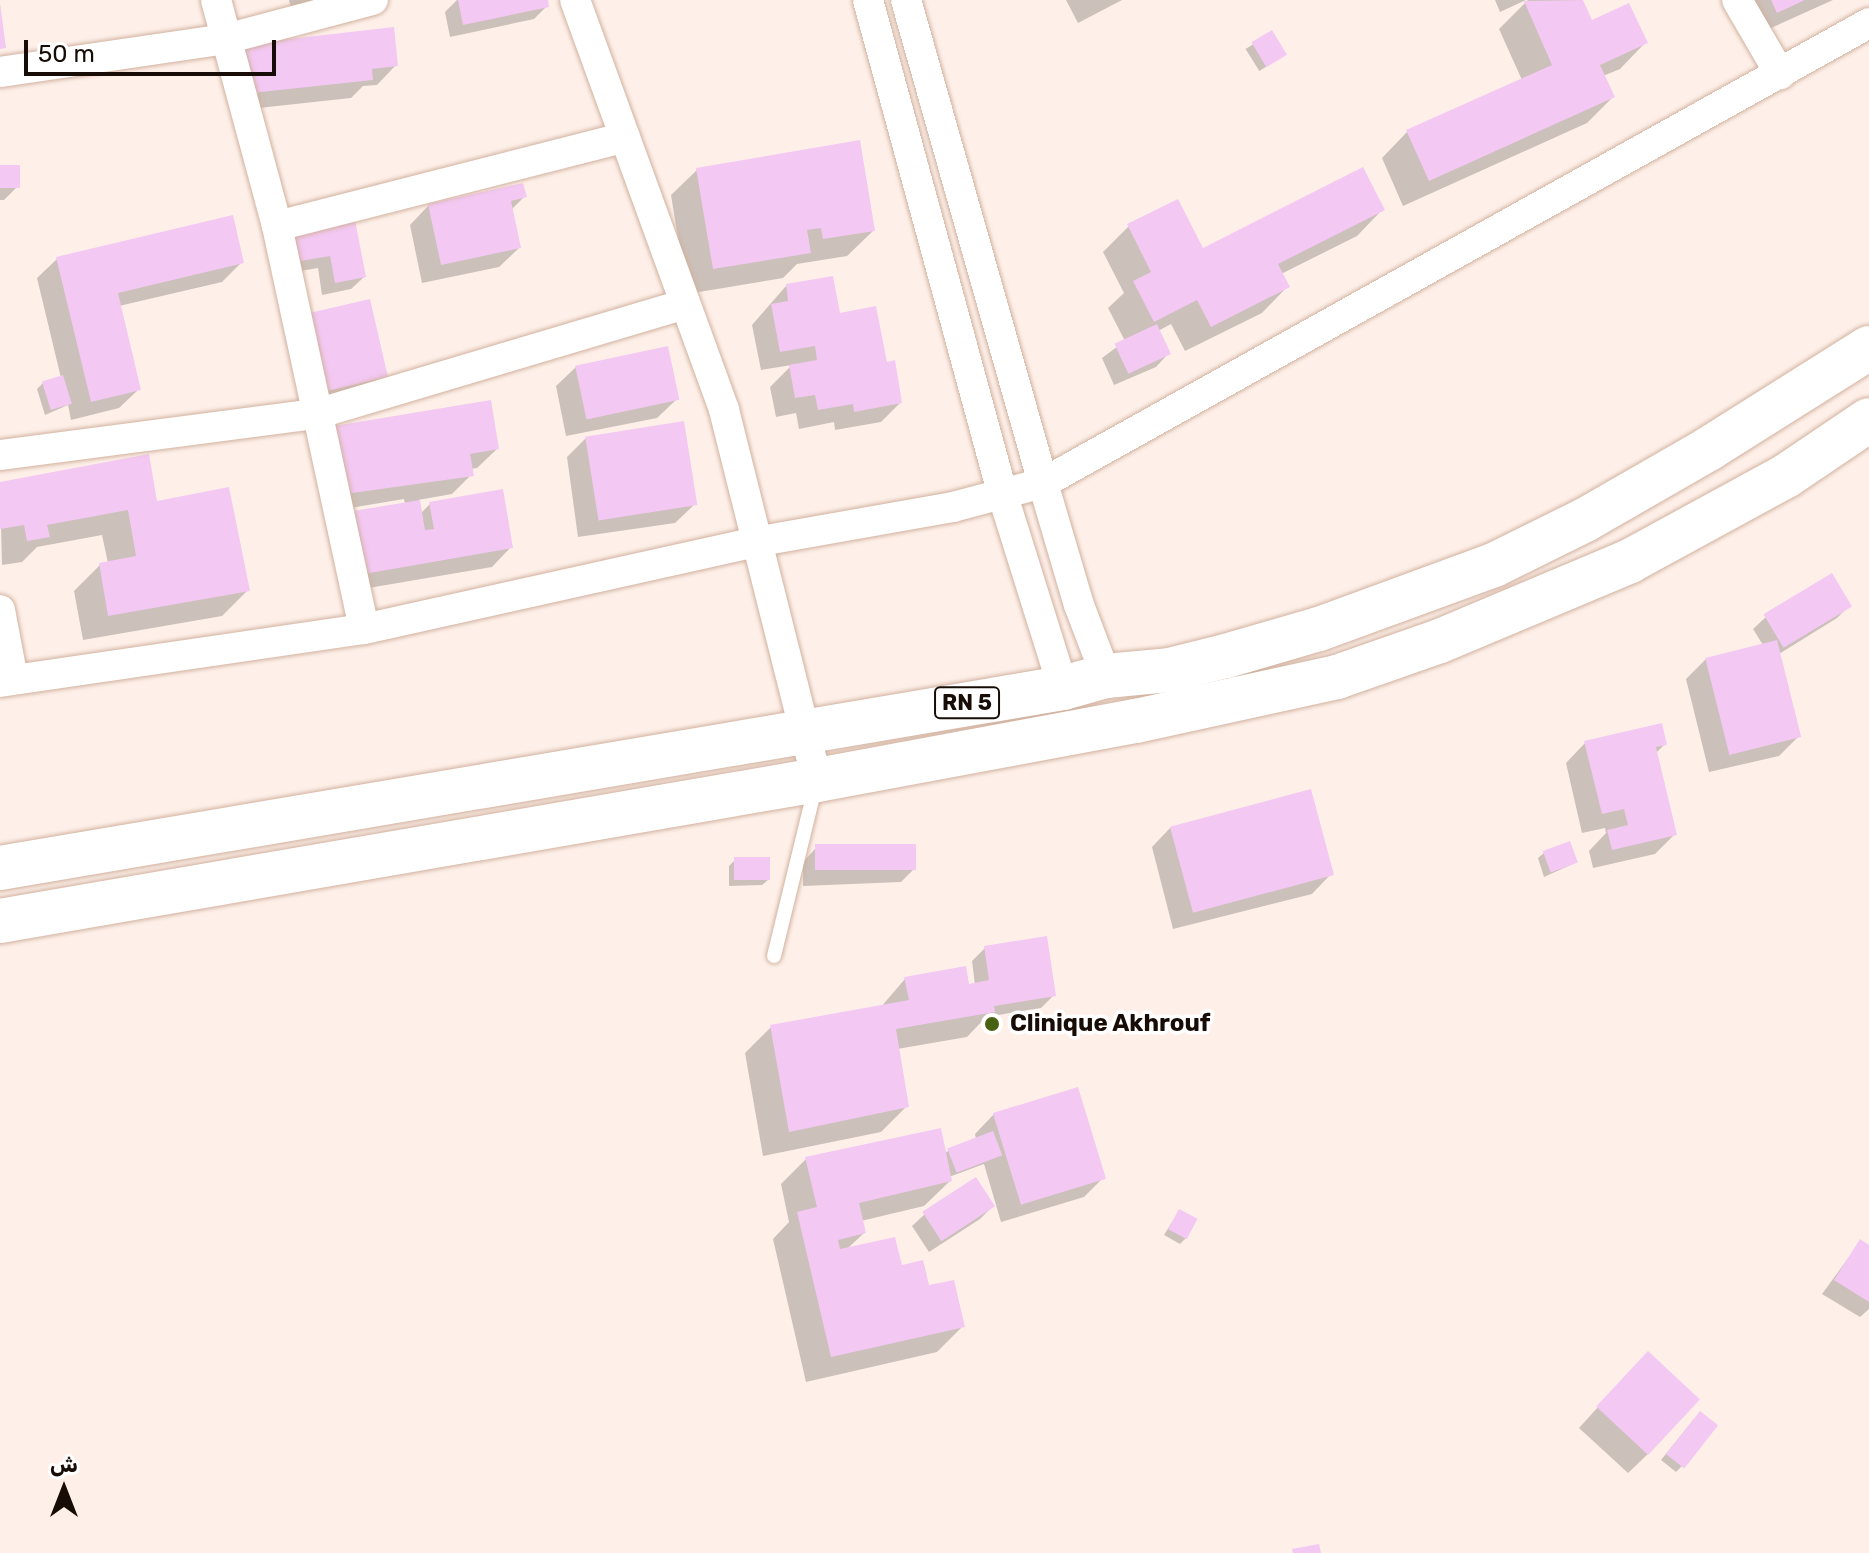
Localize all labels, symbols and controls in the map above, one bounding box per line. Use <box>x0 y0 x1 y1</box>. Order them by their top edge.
scale bar <box>28 24 280 74</box>
text: 50 m <box>38 40 95 68</box>
road number: RN 5 <box>933 685 1001 721</box>
place label: Clinique Akhrouf <box>1010 1010 1211 1038</box>
marker: Clinique Akhrouf <box>981 1013 1003 1035</box>
north arrow <box>24 1449 104 1529</box>
text: ش <box>50 1451 78 1478</box>

